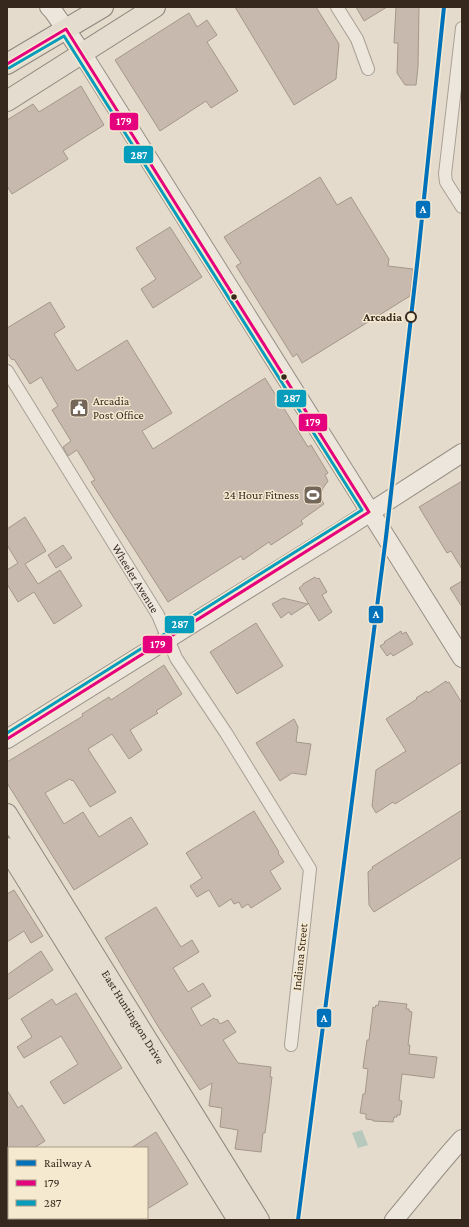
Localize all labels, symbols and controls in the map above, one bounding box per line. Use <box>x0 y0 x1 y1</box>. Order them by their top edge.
line badge: 179 <box>109 112 139 131</box>
text: 179 <box>116 115 132 127</box>
line badge: 287 <box>123 145 154 164</box>
text: 287 <box>131 149 147 161</box>
line badge: A <box>415 200 431 219</box>
text: A <box>419 203 427 215</box>
unlabelled marker <box>229 292 239 302</box>
place label: Arcadia <box>362 310 402 324</box>
marker: Arcadia <box>405 311 417 323</box>
unlabelled marker <box>279 372 289 382</box>
line badge: 287 <box>276 389 307 408</box>
text: 287 <box>284 392 300 404</box>
place label: Arcadia Post Office <box>93 394 144 422</box>
public building icon: Arcadia Post Office <box>68 397 90 419</box>
line badge: 179 <box>298 413 328 432</box>
text: 179 <box>305 416 321 428</box>
sports icon: 24 Hour Fitness <box>302 484 324 506</box>
place label: 24 Hour Fitness <box>224 488 299 502</box>
street label: Wheeler Avenue <box>109 541 162 615</box>
line badge: A <box>368 605 384 624</box>
text: A <box>372 608 380 620</box>
line badge: 287 <box>164 615 195 634</box>
text: 287 <box>172 618 188 630</box>
line badge: 179 <box>142 635 173 654</box>
text: 179 <box>150 638 166 650</box>
street label: Indiana Street <box>290 922 311 991</box>
street label: East Huntington Drive <box>99 968 167 1067</box>
line badge: A <box>316 1008 332 1028</box>
text: A <box>320 1012 328 1024</box>
legend <box>8 1147 148 1219</box>
text: Railway A <box>44 1156 91 1170</box>
text: 179 <box>44 1176 60 1190</box>
text: 287 <box>44 1196 62 1210</box>

